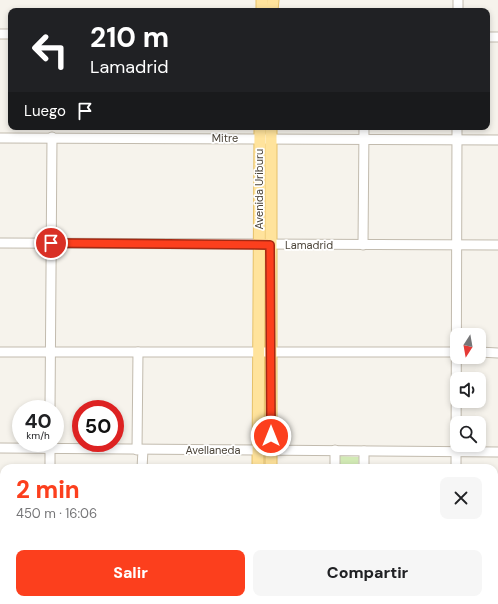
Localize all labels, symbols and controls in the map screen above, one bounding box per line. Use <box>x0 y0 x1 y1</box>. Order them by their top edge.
text: 210 m <box>90 19 169 56</box>
icon: left <box>24 24 76 76</box>
text: Lamadrid <box>90 55 169 79</box>
icon: arrive <box>74 100 96 122</box>
text: Luego <box>24 101 66 121</box>
street label: Mitre <box>212 131 238 145</box>
street label: Avenida Uriburu <box>252 149 266 229</box>
pin <box>34 226 68 260</box>
icon: arrive <box>40 232 62 254</box>
street label: Lamadrid <box>285 238 333 252</box>
north arrow <box>450 328 486 364</box>
map controls <box>450 328 486 452</box>
button: sound <box>450 372 486 408</box>
speed limit sign: 50 <box>72 400 124 452</box>
text: 40 <box>24 408 52 434</box>
position arrow <box>250 415 292 457</box>
button: search <box>450 416 486 452</box>
text: km/h <box>26 429 50 442</box>
street label: Avellaneda <box>186 443 240 457</box>
text: 2 min <box>16 474 80 505</box>
button: close <box>440 477 482 519</box>
text: 450 m · 16:06 <box>16 505 97 522</box>
button: Salir <box>16 550 245 596</box>
button: Compartir <box>253 550 482 596</box>

